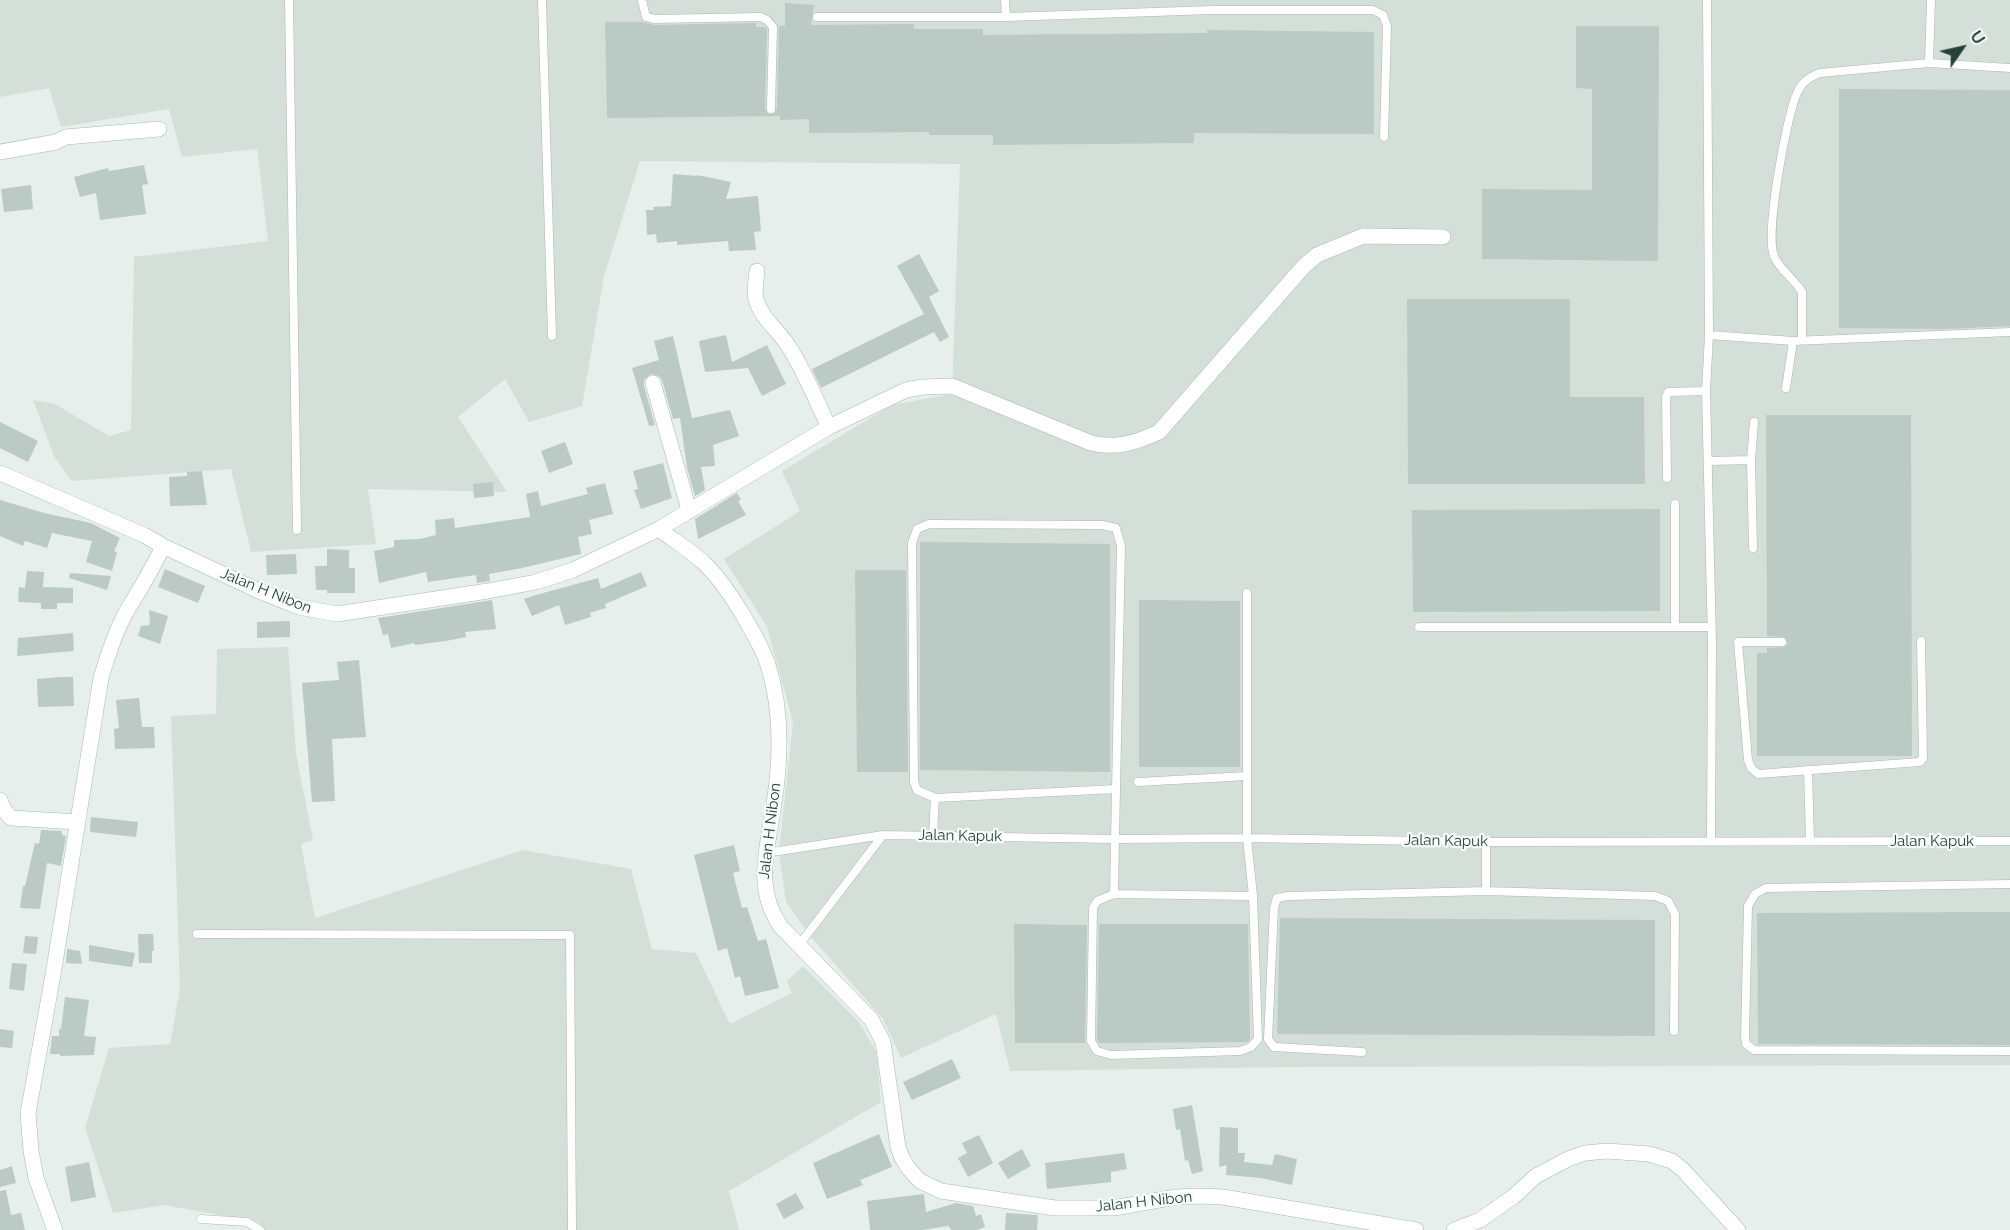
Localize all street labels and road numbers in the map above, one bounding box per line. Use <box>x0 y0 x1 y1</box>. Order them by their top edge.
street label: Jalan H Nibon <box>218 565 314 617</box>
street label: Jalan H Nibon <box>755 782 785 880</box>
street label: Jalan Kapuk <box>918 826 1002 846</box>
street label: Jalan Kapuk <box>1404 831 1488 851</box>
street label: Jalan Kapuk <box>1890 832 1974 850</box>
street label: Jalan H Nibon <box>1095 1188 1193 1216</box>

